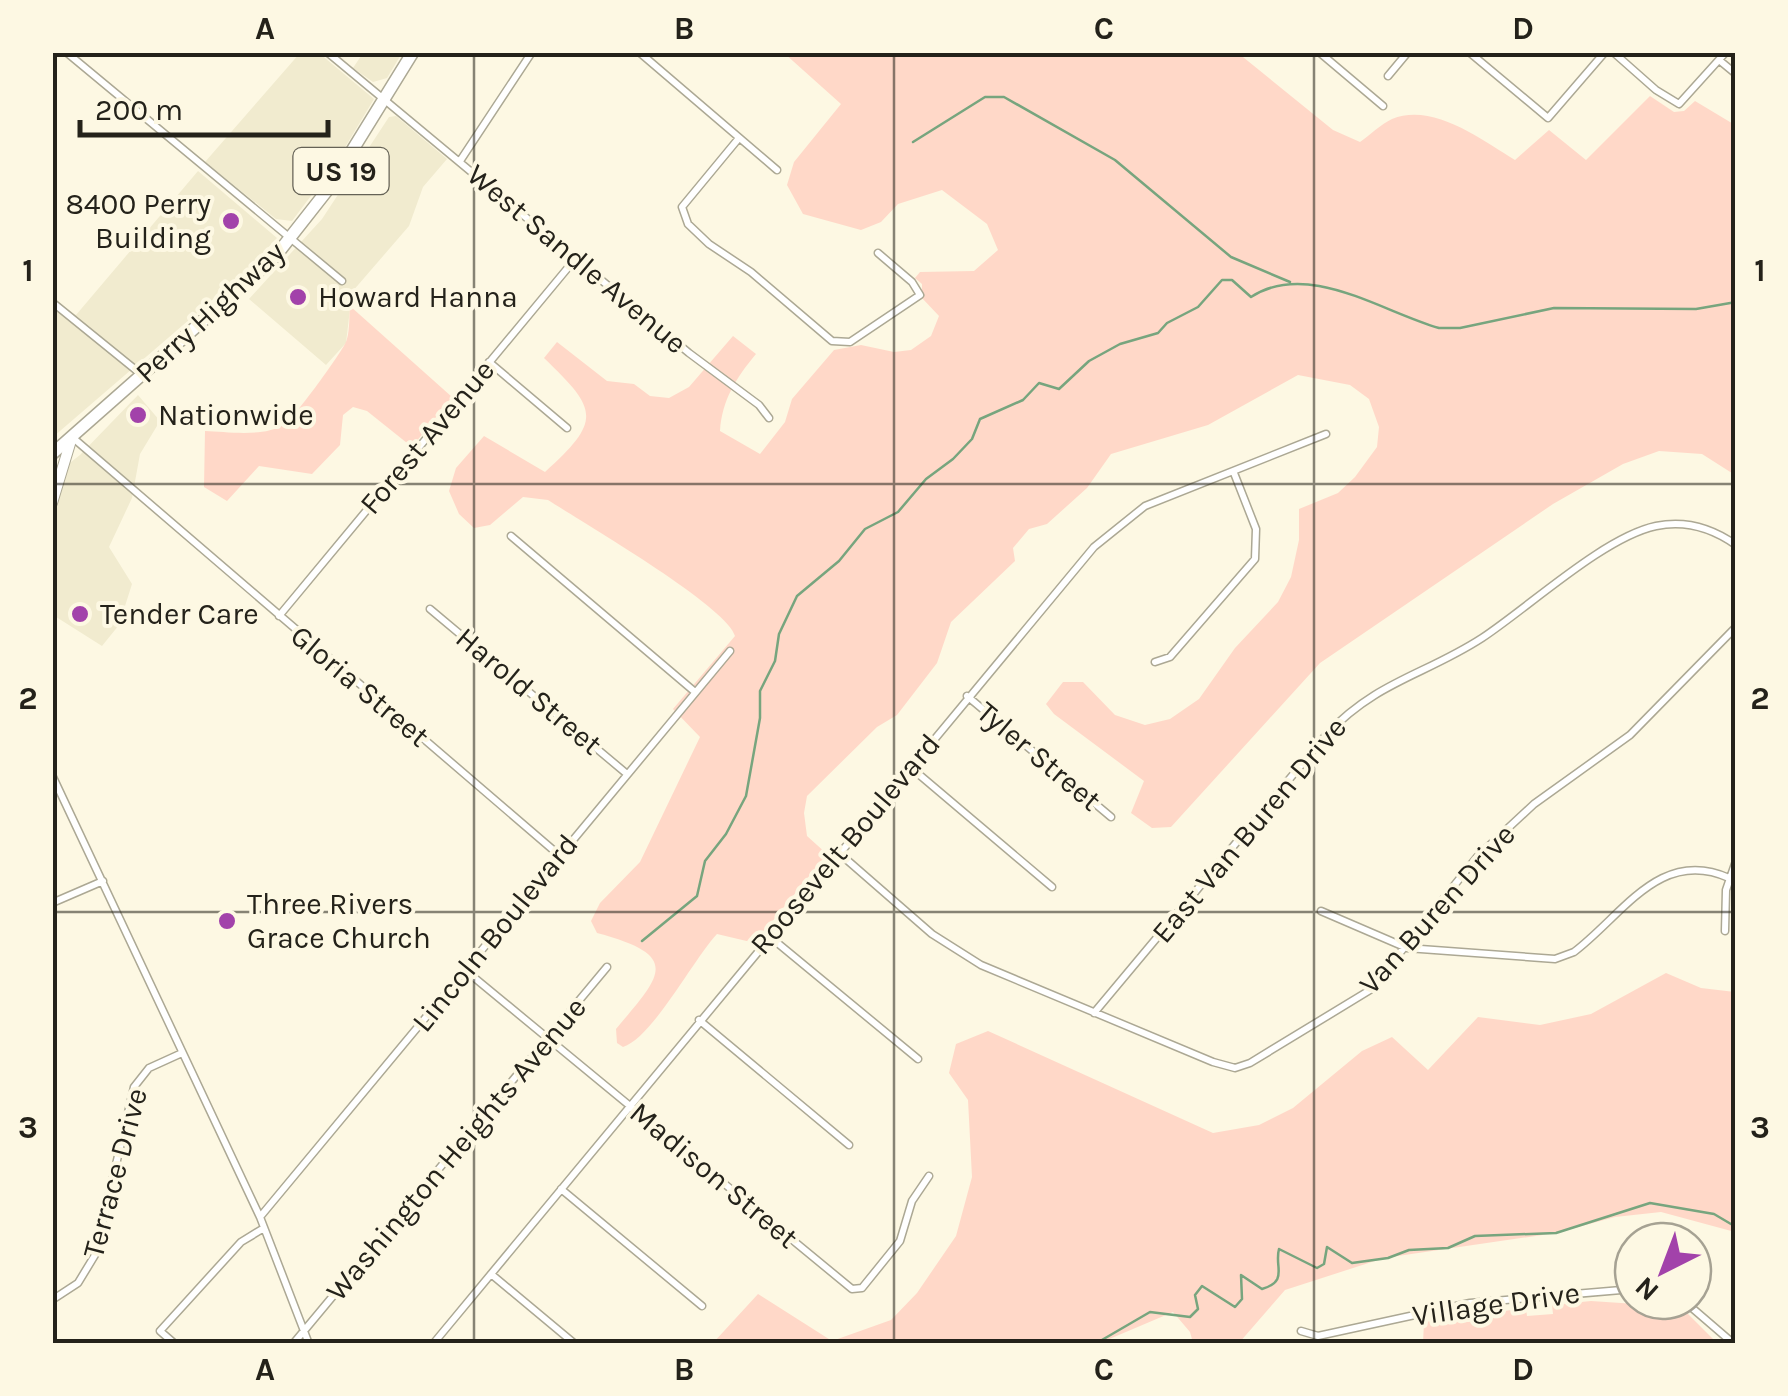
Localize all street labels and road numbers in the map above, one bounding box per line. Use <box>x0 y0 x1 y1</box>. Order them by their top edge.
road number: US 19 <box>294 148 388 194</box>
street label: West Sandle Avenue <box>460 157 694 361</box>
street label: Perry Highway <box>128 234 292 390</box>
street label: Forest Avenue <box>352 352 502 522</box>
street label: Gloria Street <box>283 618 437 754</box>
street label: Harold Street <box>449 620 609 762</box>
street label: Tyler Street <box>970 694 1108 818</box>
street label: East Van Buren Drive <box>1144 710 1354 950</box>
street label: Roosevelt Boulevard <box>742 726 948 962</box>
street label: Van Buren Drive <box>1351 817 1523 1001</box>
street label: Lincoln Boulevard <box>404 827 586 1039</box>
street label: Washington Heights Avenue <box>318 990 594 1308</box>
street label: Terrace Drive <box>75 1084 155 1262</box>
street label: Madison Street <box>623 1094 805 1256</box>
street label: Village Drive <box>1410 1274 1582 1334</box>

